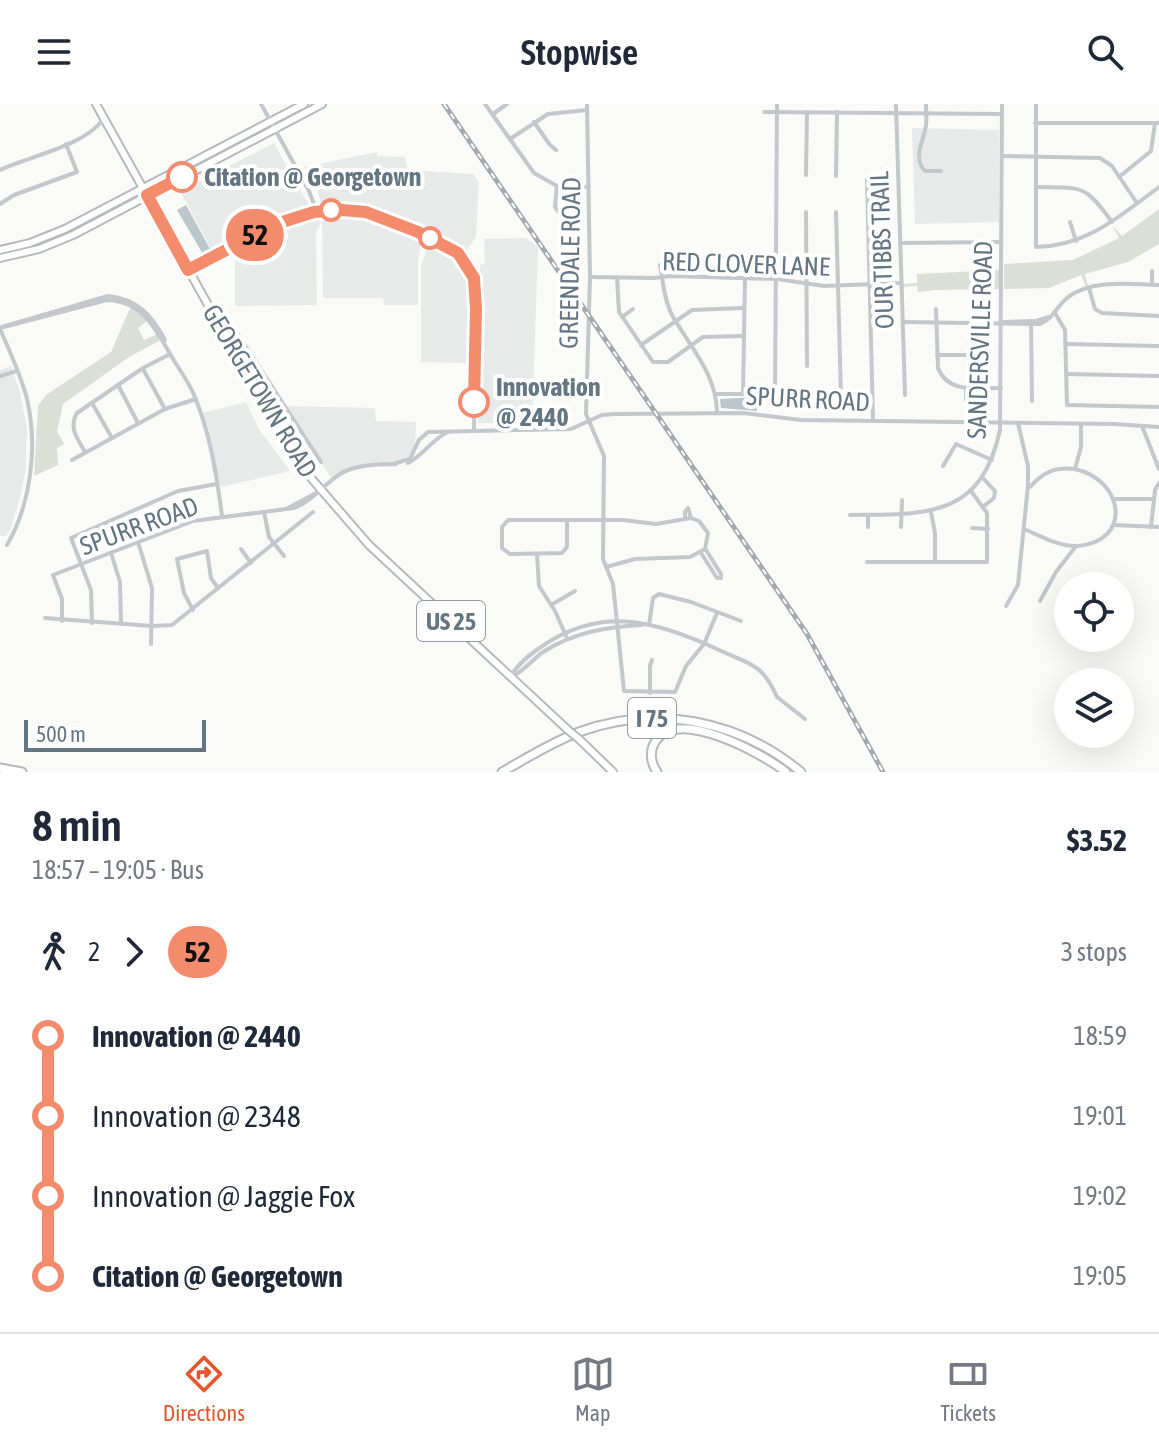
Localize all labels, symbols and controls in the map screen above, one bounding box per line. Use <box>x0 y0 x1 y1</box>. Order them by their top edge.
icon: menu <box>32 30 76 74</box>
icon: search <box>1083 30 1127 74</box>
text: Stopwise <box>521 31 638 73</box>
marker: Citation @ Georgetown <box>167 162 197 192</box>
place label: Citation @ Georgetown <box>204 162 421 192</box>
street label: OUR TIBBS TRAIL <box>864 170 900 330</box>
street label: GREENDALE ROAD <box>554 177 586 349</box>
unlabelled marker <box>320 199 342 221</box>
line badge: 52 <box>219 209 291 261</box>
text: 52 <box>242 219 268 251</box>
unlabelled marker <box>419 227 441 249</box>
street label: SANDERSVILLE ROAD <box>962 241 998 439</box>
street label: RED CLOVER LANE <box>662 246 830 282</box>
street label: GEORGETOWN ROAD <box>197 299 323 483</box>
place label: Innovation @ 2440 <box>496 372 601 432</box>
street label: SPURR ROAD <box>745 381 871 417</box>
marker: Innovation @ 2440 <box>459 387 489 417</box>
street label: SPURR ROAD <box>76 491 202 561</box>
map controls <box>1054 572 1134 748</box>
button: locate <box>1054 572 1134 652</box>
road number: US 25 <box>417 601 485 641</box>
button: layers <box>1054 668 1134 748</box>
road number: I 75 <box>628 698 676 738</box>
scale bar <box>24 716 206 752</box>
text: 500 m <box>36 721 86 747</box>
text: 8 min <box>32 800 122 850</box>
text: $3.52 <box>1067 823 1127 857</box>
text: 18:57 – 19:05 · Bus <box>32 855 204 885</box>
icon: walk <box>32 930 76 974</box>
icon: forward <box>112 930 156 974</box>
text: 52 <box>184 936 211 968</box>
text: 2 <box>88 937 100 967</box>
text: 3 stops <box>1061 937 1127 967</box>
text: Innovation @ 2440 <box>92 1019 301 1053</box>
text: 18:59 <box>1073 1021 1127 1051</box>
text: Innovation @ 2348 <box>92 1099 301 1133</box>
text: 19:01 <box>1073 1101 1127 1131</box>
text: Innovation @ Jaggie Fox <box>92 1179 355 1213</box>
text: 19:02 <box>1073 1181 1127 1211</box>
text: Citation @ Georgetown <box>92 1259 343 1293</box>
text: 19:05 <box>1073 1261 1127 1291</box>
tab: Directions <box>163 1352 245 1426</box>
tab: Map <box>571 1352 615 1426</box>
tab: Tickets <box>940 1352 996 1426</box>

